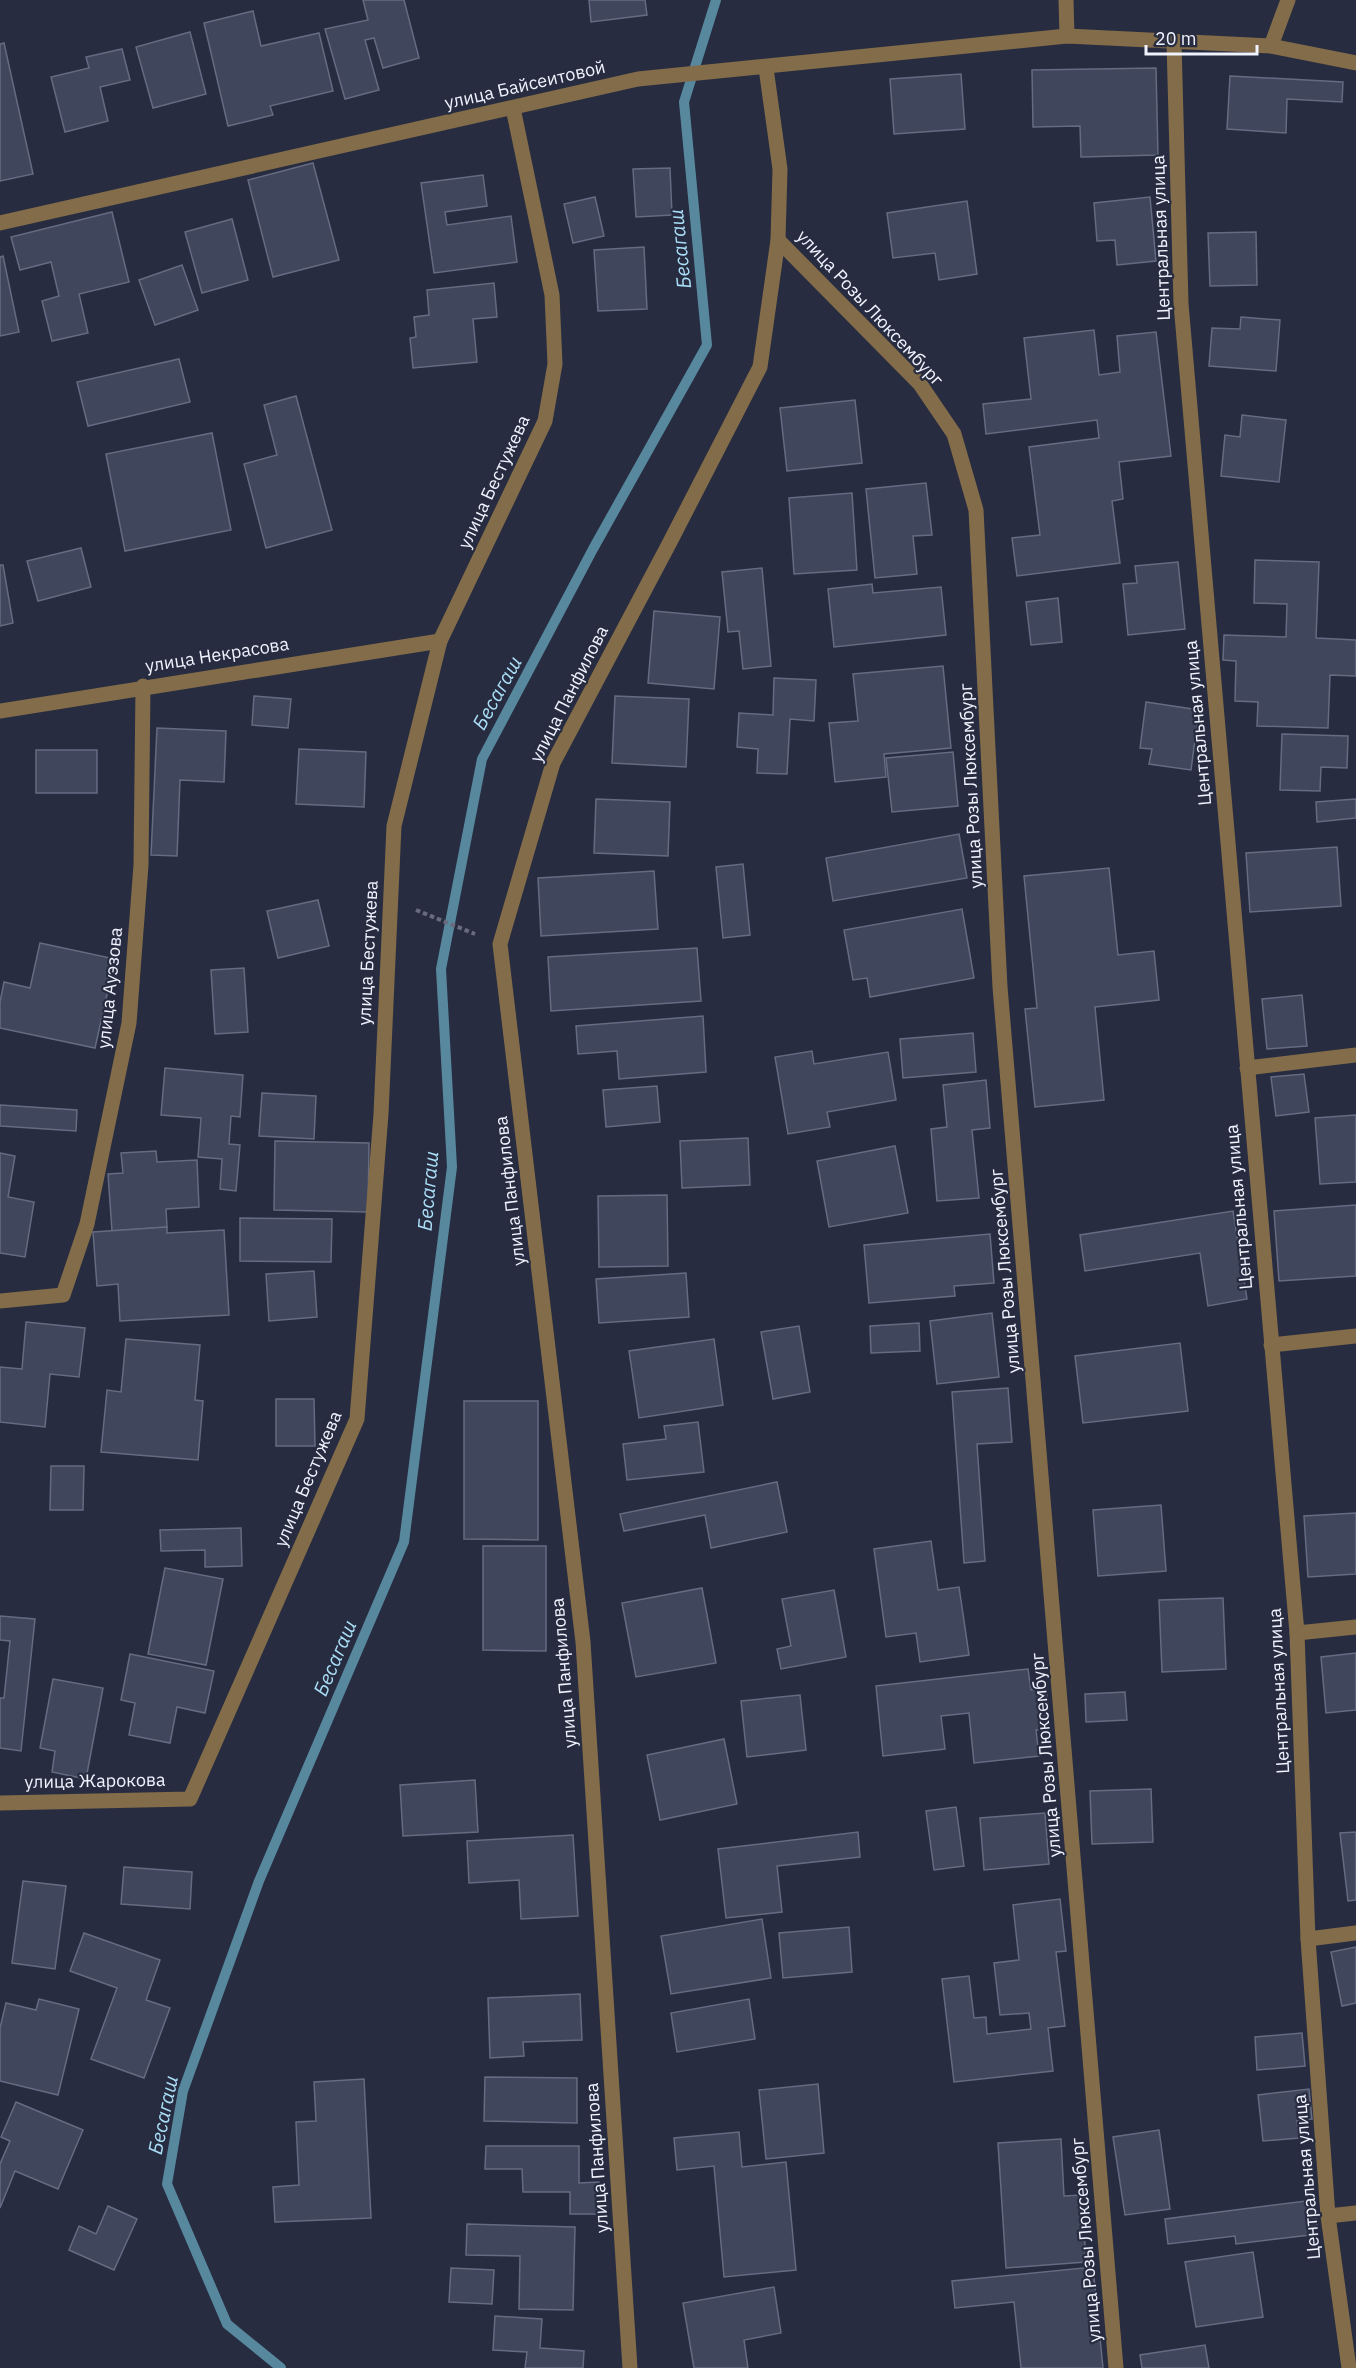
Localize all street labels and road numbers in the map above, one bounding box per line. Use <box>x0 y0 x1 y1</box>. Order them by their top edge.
street label: улица Байсеитовой <box>442 55 607 114</box>
street label: Центральная улица <box>1146 154 1175 321</box>
street label: улица Розы Люксембург <box>792 225 949 391</box>
street label: улица Бестужева <box>452 411 535 552</box>
street label: улица Панфилова <box>524 621 613 766</box>
street label: улица Некрасова <box>143 632 291 677</box>
street label: Центральная улица <box>1179 639 1216 807</box>
street label: улица Розы Люксембург <box>954 683 987 889</box>
street label: улица Бестужева <box>352 879 383 1026</box>
street label: улица Ауэзова <box>92 926 127 1050</box>
street label: улица Панфилова <box>489 1115 530 1267</box>
street label: Центральная улица <box>1220 1123 1257 1291</box>
street label: улица Розы Люксембург <box>984 1167 1025 1374</box>
street label: улица Бестужева <box>269 1407 347 1550</box>
street label: улица Панфилова <box>545 1597 582 1749</box>
street label: Центральная улица <box>1263 1607 1294 1774</box>
street label: улица Розы Люксембург <box>1025 1651 1066 1858</box>
street label: улица Жарокова <box>24 1768 166 1793</box>
street label: улица Панфилова <box>580 2082 613 2234</box>
street label: Центральная улица <box>1288 2093 1325 2261</box>
street label: улица Розы Люксембург <box>1065 2136 1106 2343</box>

